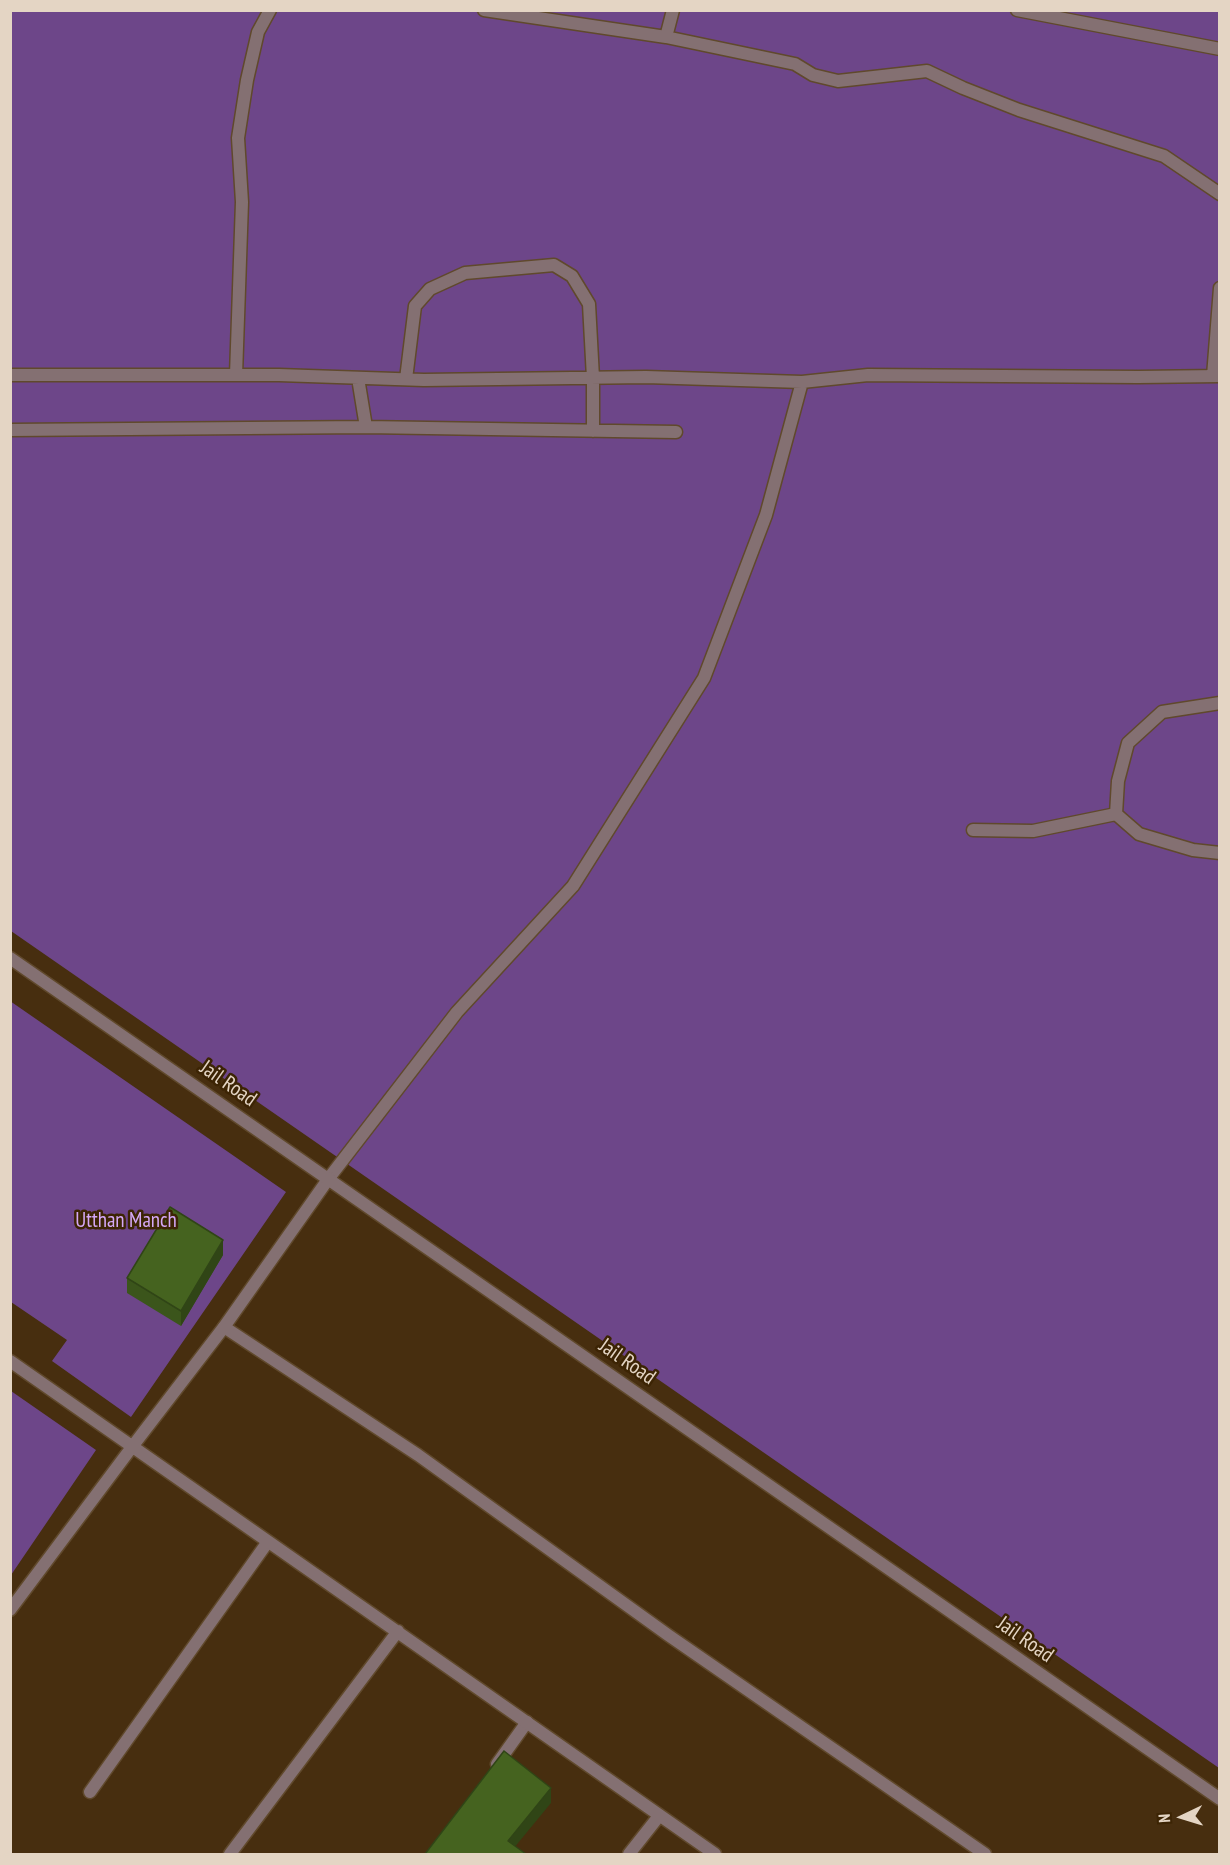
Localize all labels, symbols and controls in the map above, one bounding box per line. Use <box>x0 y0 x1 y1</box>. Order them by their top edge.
street label: Jail Road <box>195 1056 261 1112</box>
park label: Utthan Manch <box>75 1208 177 1234</box>
street label: Jail Road <box>594 1334 660 1390</box>
street label: Jail Road <box>992 1612 1058 1668</box>
north arrow <box>1152 1787 1212 1847</box>
text: N <box>1154 1813 1174 1823</box>

